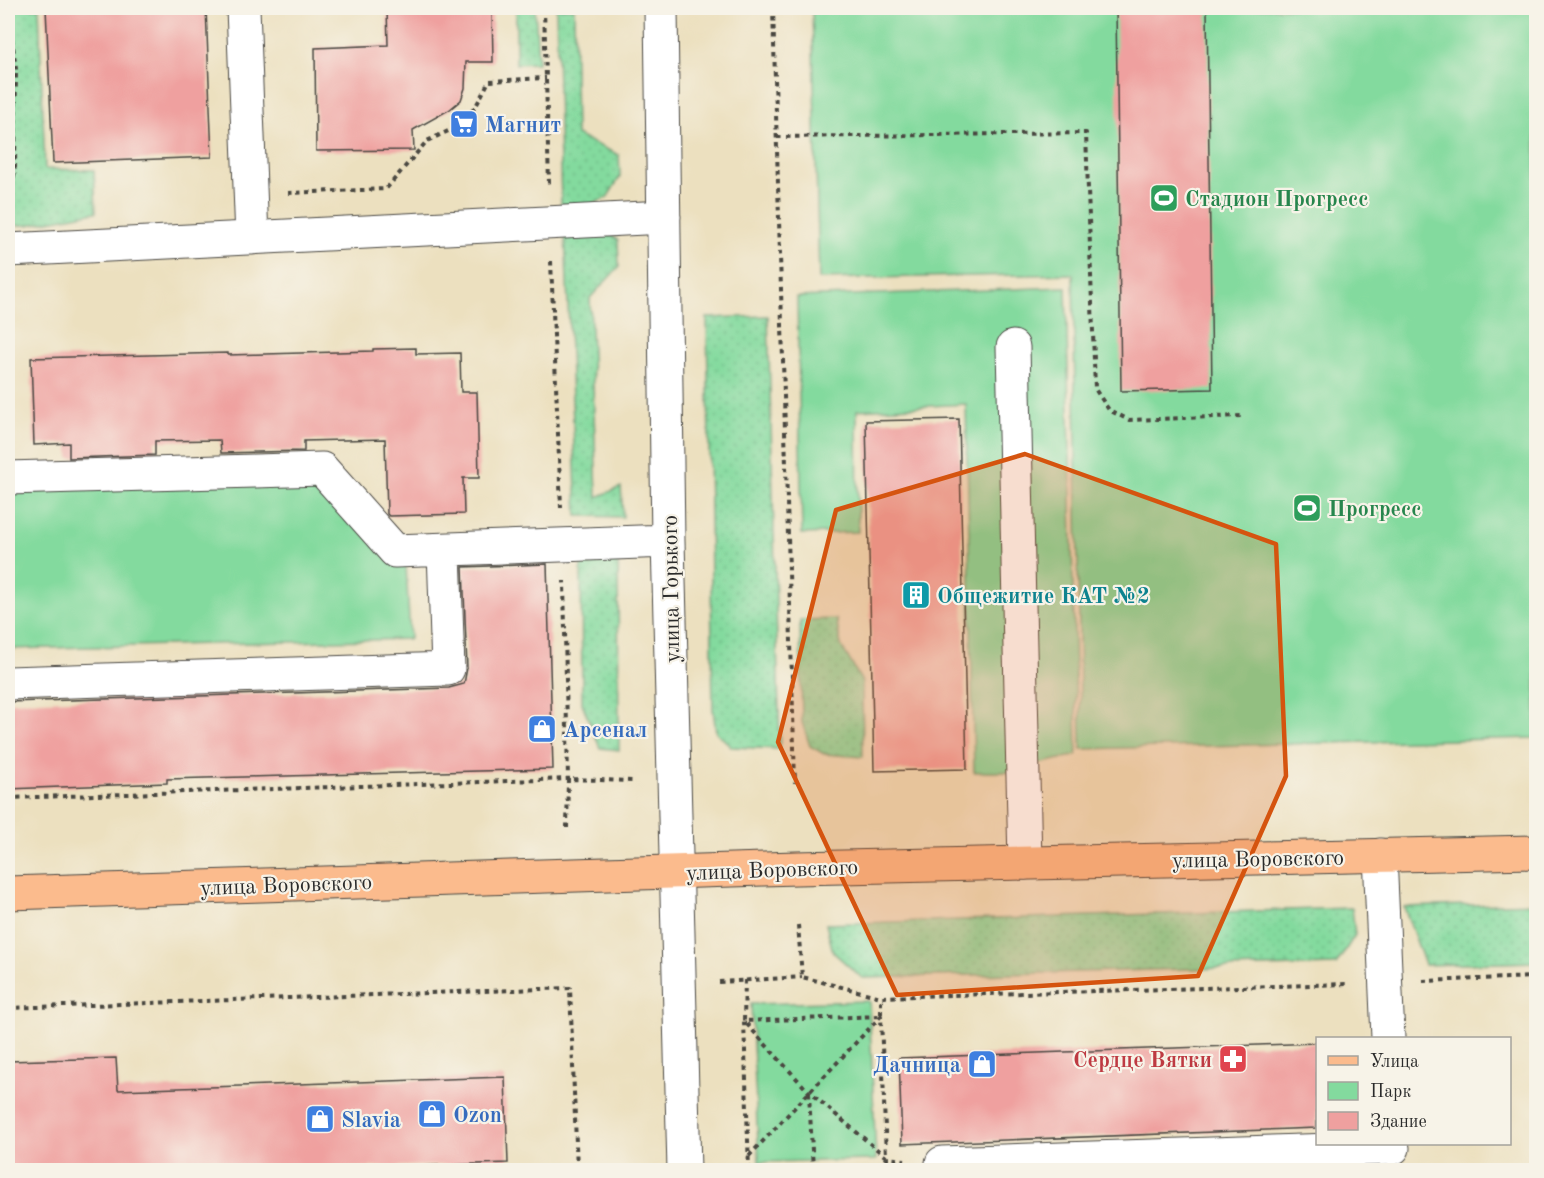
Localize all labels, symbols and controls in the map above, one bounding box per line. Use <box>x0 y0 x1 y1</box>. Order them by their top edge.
supermarket icon: Магнит <box>448 108 480 140</box>
place label: Магнит <box>485 115 561 137</box>
sports icon: Стадион Прогресс <box>1148 182 1180 214</box>
place label: Стадион Прогресс <box>1185 189 1369 211</box>
sports icon: Прогресс <box>1291 492 1323 524</box>
place label: Прогресс <box>1328 499 1422 521</box>
street label: улица Горького <box>660 515 684 663</box>
building icon: Общежитие КАТ №2 <box>900 579 932 611</box>
place label: Общежитие КАТ №2 <box>937 586 1150 608</box>
shop icon: Арсенал <box>526 713 558 745</box>
place label: Арсенал <box>563 720 647 742</box>
street label: улица Воровского <box>1172 847 1344 873</box>
street label: улица Воровского <box>686 857 859 885</box>
street label: улица Воровского <box>200 872 373 900</box>
legend <box>1316 1037 1511 1145</box>
pharmacy icon: Сердце Вятки <box>1217 1043 1249 1075</box>
shop icon: Дачница <box>966 1048 998 1080</box>
place label: Сердце Вятки <box>1073 1050 1212 1072</box>
text: Улица <box>1370 1053 1419 1071</box>
place label: Дачница <box>873 1055 961 1077</box>
text: Парк <box>1370 1083 1411 1101</box>
shop icon: Ozon <box>416 1098 448 1130</box>
shop icon: Slavia <box>304 1103 336 1135</box>
place label: Ozon <box>453 1105 502 1127</box>
place label: Slavia <box>341 1110 401 1132</box>
text: Здание <box>1370 1113 1427 1131</box>

